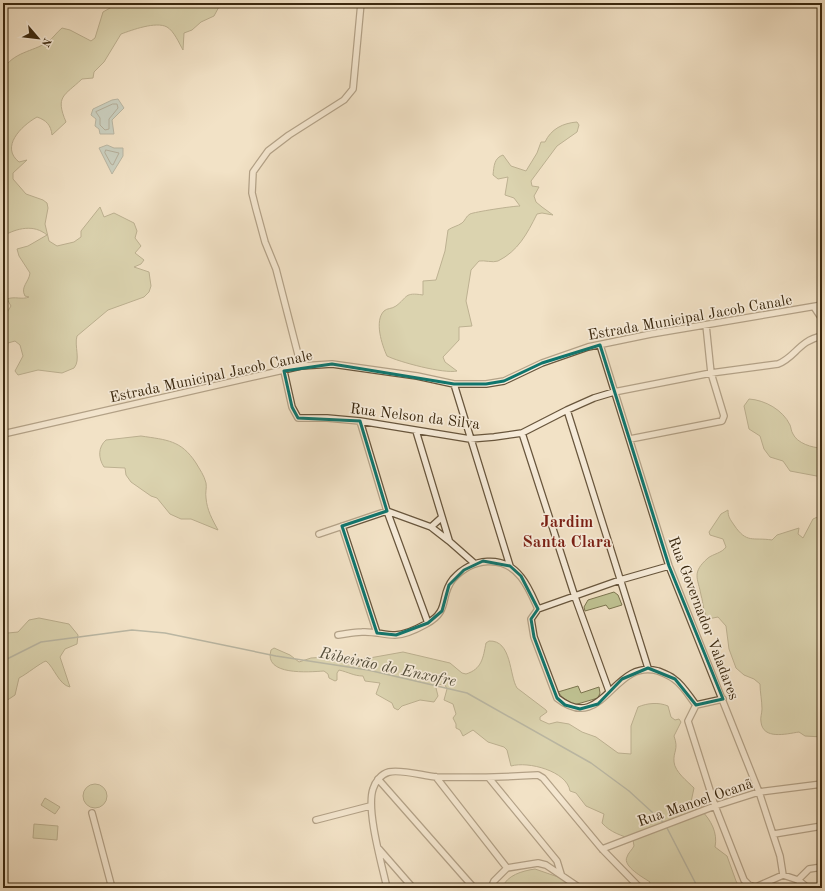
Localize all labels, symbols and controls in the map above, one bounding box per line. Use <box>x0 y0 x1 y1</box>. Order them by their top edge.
north arrow <box>18 18 58 58</box>
text: N <box>38 36 52 49</box>
street label: Estrada Municipal Jacob Canale <box>587 293 794 344</box>
street label: Estrada Municipal Jacob Canale <box>108 349 314 406</box>
street label: Rua Nelson da Silva <box>349 402 481 433</box>
district label: Jardim Santa Clara <box>522 514 612 551</box>
street label: Rua Governador Valadares <box>665 535 741 702</box>
water label: Ribeirão do Enxofre <box>317 645 458 690</box>
street label: Rua Manoel Ocanã <box>636 776 756 830</box>

